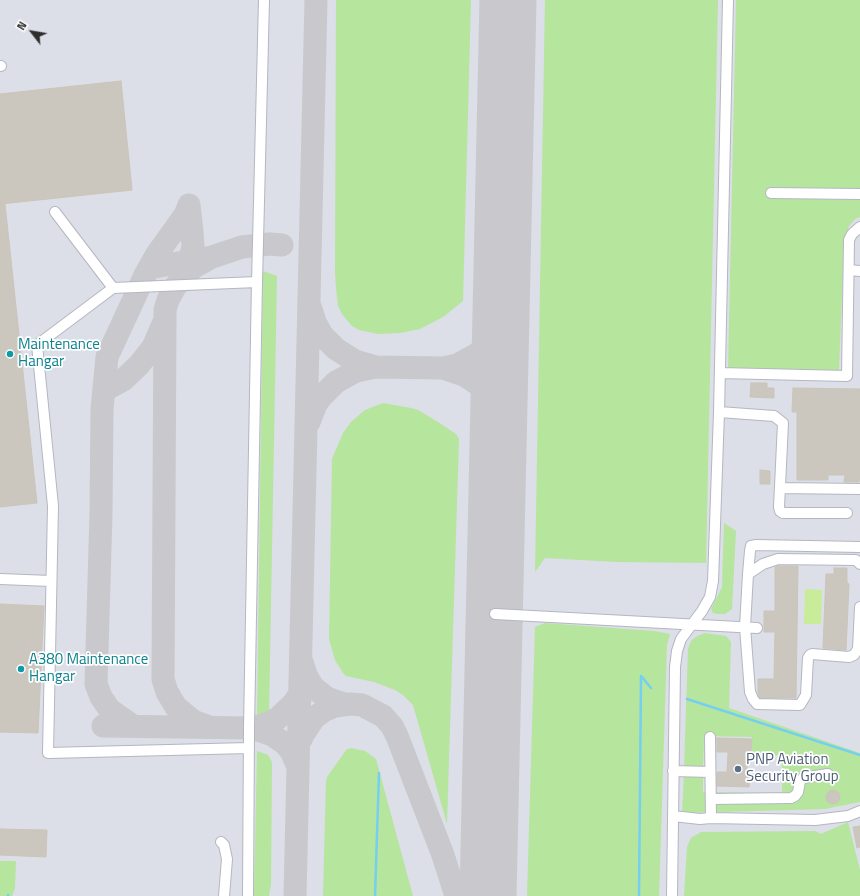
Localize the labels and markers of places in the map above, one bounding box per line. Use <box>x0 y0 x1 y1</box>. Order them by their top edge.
place label: Maintenance Hangar <box>18 336 100 371</box>
marker: Maintenance Hangar <box>5 349 15 359</box>
place label: A380 Maintenance Hangar <box>29 651 148 686</box>
marker: A380 Maintenance Hangar <box>16 664 26 674</box>
place label: PNP Aviation Security Group <box>746 751 839 786</box>
marker: PNP Aviation Security Group <box>733 764 743 774</box>

